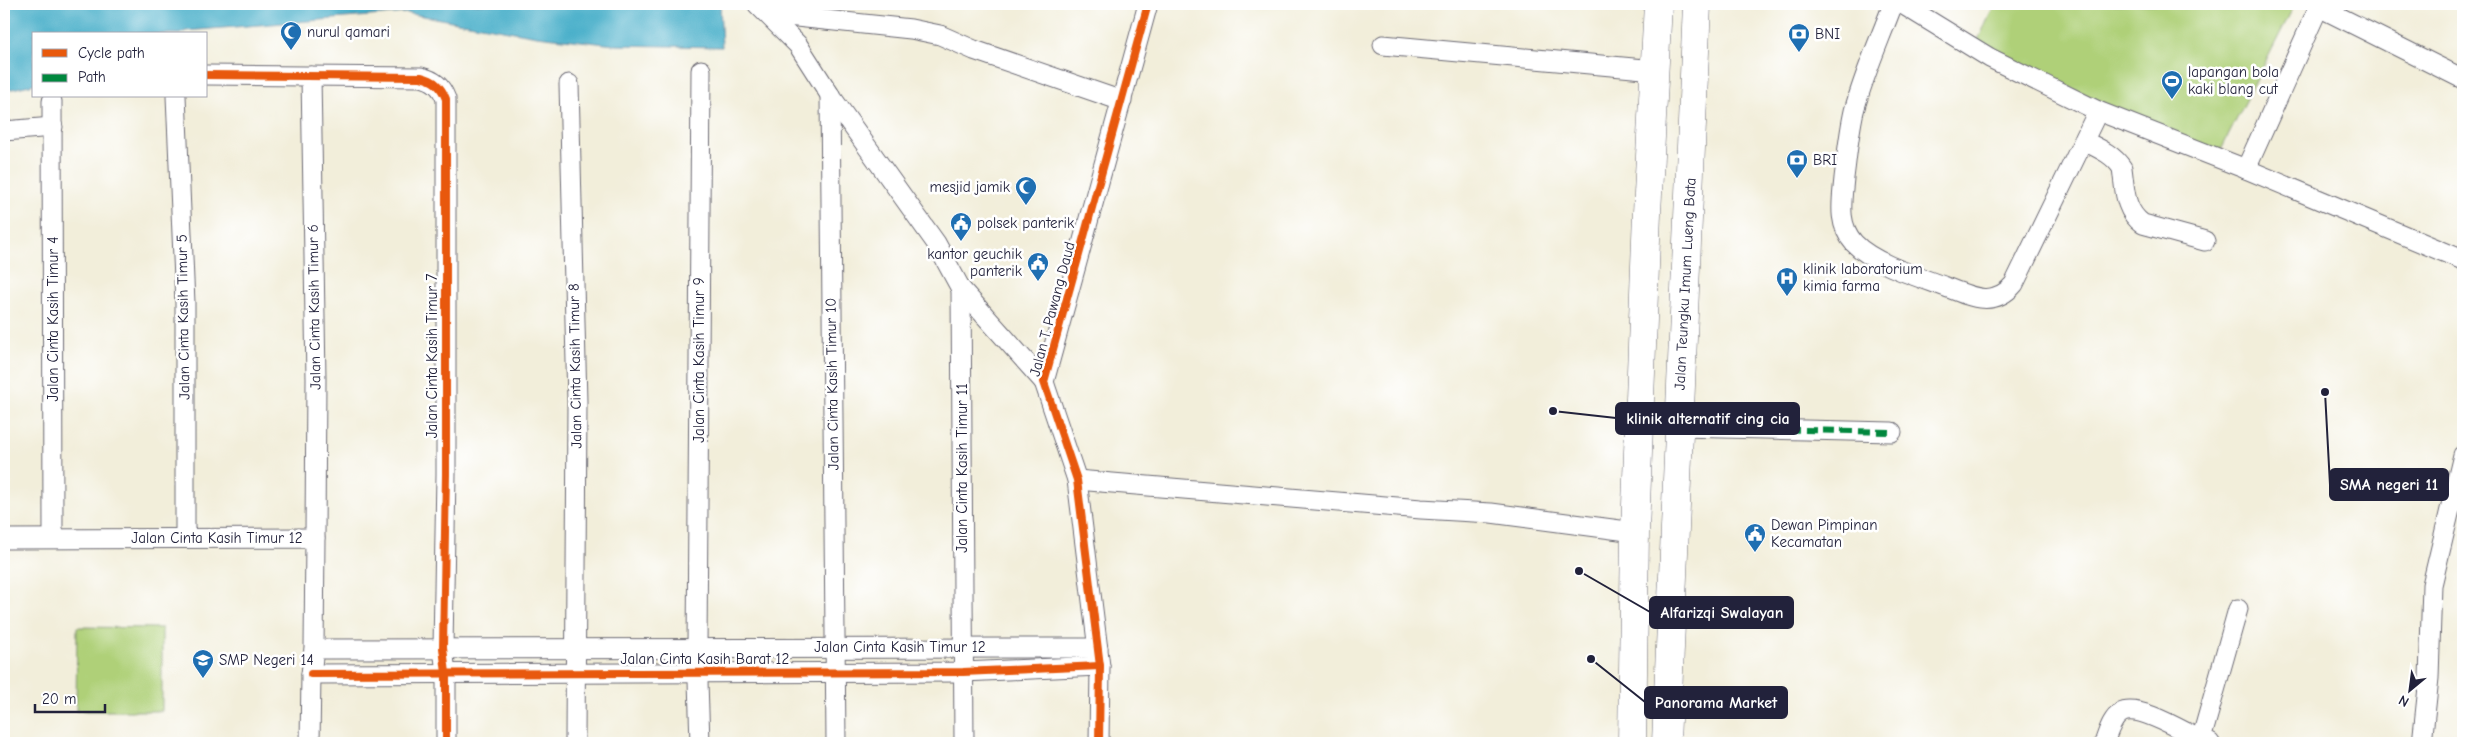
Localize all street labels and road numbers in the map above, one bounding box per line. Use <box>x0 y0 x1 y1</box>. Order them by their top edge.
street label: Jalan Teungku Imum Lueng Bata <box>1670 177 1700 391</box>
street label: Jalan Cinta Kasih Timur 6 <box>304 224 324 390</box>
street label: Jalan Cinta Kasih Timur 5 <box>173 234 193 400</box>
street label: Jalan Cinta Kasih Timur 4 <box>44 237 62 401</box>
street label: Jalan T. Pawang Daud <box>1025 240 1079 378</box>
street label: Jalan Cinta Kasih Timur 7 <box>423 274 441 438</box>
street label: Jalan Cinta Kasih Timur 9 <box>690 277 708 443</box>
street label: Jalan Cinta Kasih Timur 8 <box>565 283 585 449</box>
street label: Jalan Cinta Kasih Timur 10 <box>821 298 843 470</box>
street label: Jalan Cinta Kasih Timur 11 <box>953 383 971 553</box>
street label: Jalan Cinta Kasih Timur 12 <box>131 529 303 547</box>
street label: Jalan Cinta Kasih Timur 12 <box>814 638 986 656</box>
street label: Jalan Cinta Kasih Barat 12 <box>621 650 789 668</box>

